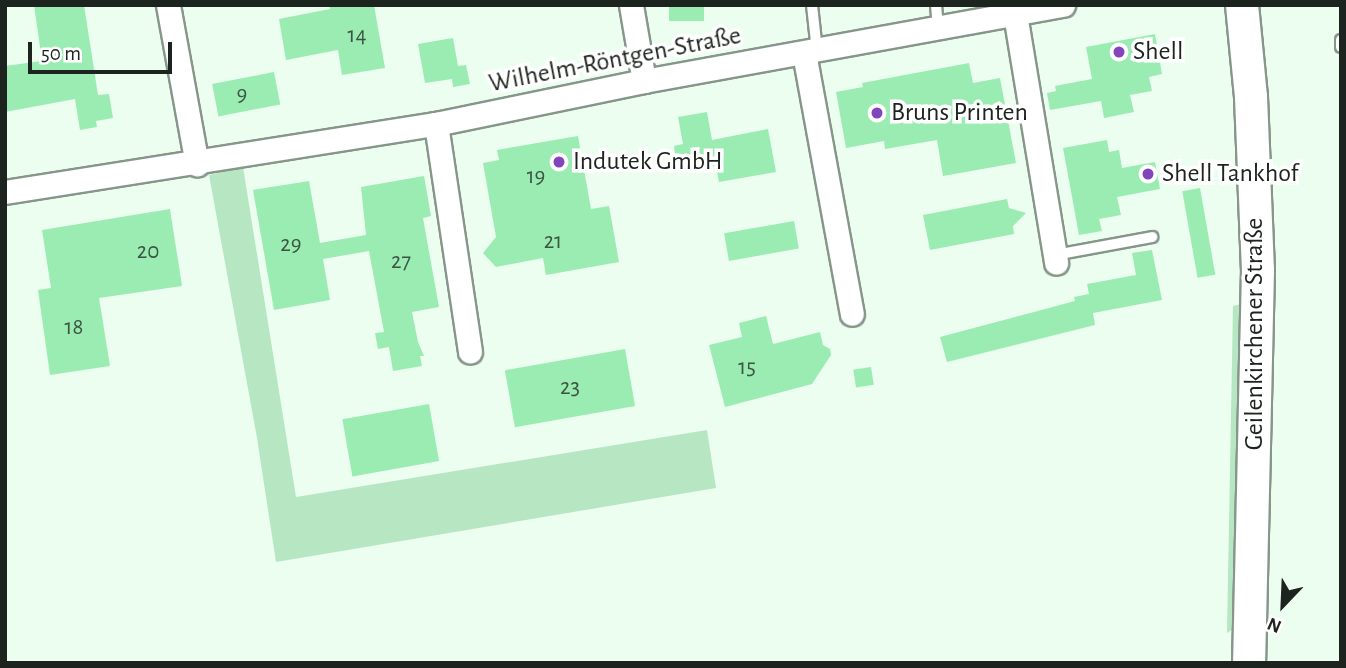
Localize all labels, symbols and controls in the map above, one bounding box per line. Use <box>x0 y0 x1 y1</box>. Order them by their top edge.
street label: Wilhelm-Röntgen-Straße <box>486 20 744 100</box>
house number: 14 <box>348 22 366 50</box>
scale bar <box>32 28 175 72</box>
place label: Shell <box>1133 36 1183 68</box>
text: 50 m <box>41 43 81 64</box>
marker: Shell <box>1111 44 1127 60</box>
house number: 9 <box>237 81 247 109</box>
place label: Bruns Printen <box>891 97 1028 129</box>
marker: Bruns Printen <box>869 105 885 121</box>
place label: Indutek GmbH <box>573 146 722 178</box>
marker: Indutek GmbH <box>551 154 567 170</box>
place label: Shell Tankhof <box>1162 158 1298 190</box>
house number: 19 <box>527 163 545 191</box>
marker: Shell Tankhof <box>1140 166 1156 182</box>
street label: Geilenkirchener Straße <box>1239 218 1271 450</box>
house number: 21 <box>544 228 562 256</box>
house number: 29 <box>280 231 302 259</box>
house number: 20 <box>137 238 159 266</box>
house number: 27 <box>391 248 411 276</box>
house number: 18 <box>65 314 83 342</box>
house number: 15 <box>738 354 756 382</box>
house number: 23 <box>560 374 580 402</box>
north arrow <box>1248 570 1318 640</box>
text: N <box>1265 613 1284 636</box>

